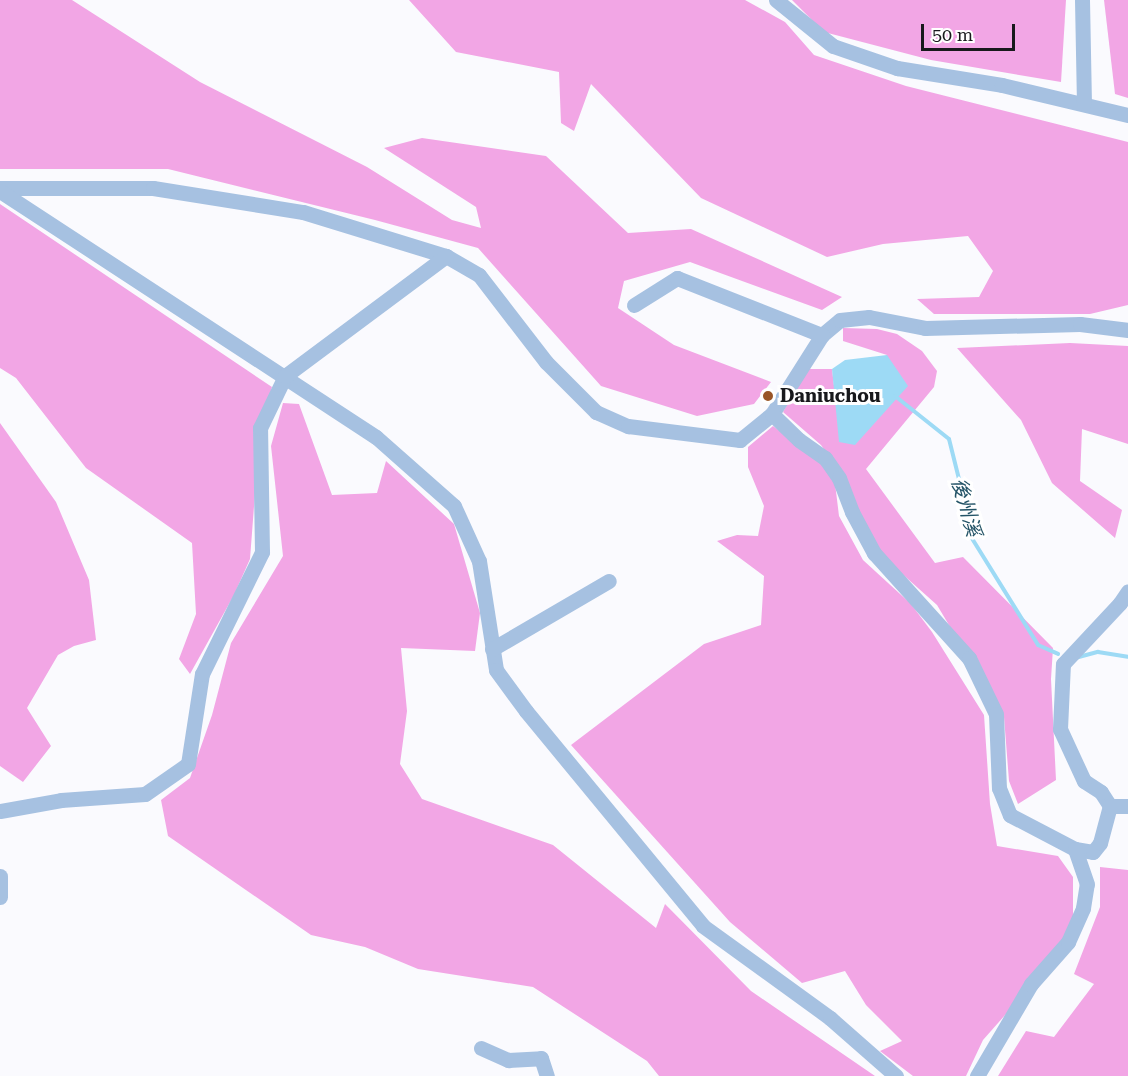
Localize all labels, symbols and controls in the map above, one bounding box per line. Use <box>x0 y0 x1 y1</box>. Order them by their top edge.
scale bar <box>924 12 1018 50</box>
text: 50 m <box>932 24 973 45</box>
place label: Daniuchou <box>780 385 881 407</box>
marker: Daniuchou <box>761 389 775 403</box>
water label: 後州溪 <box>946 475 986 539</box>

